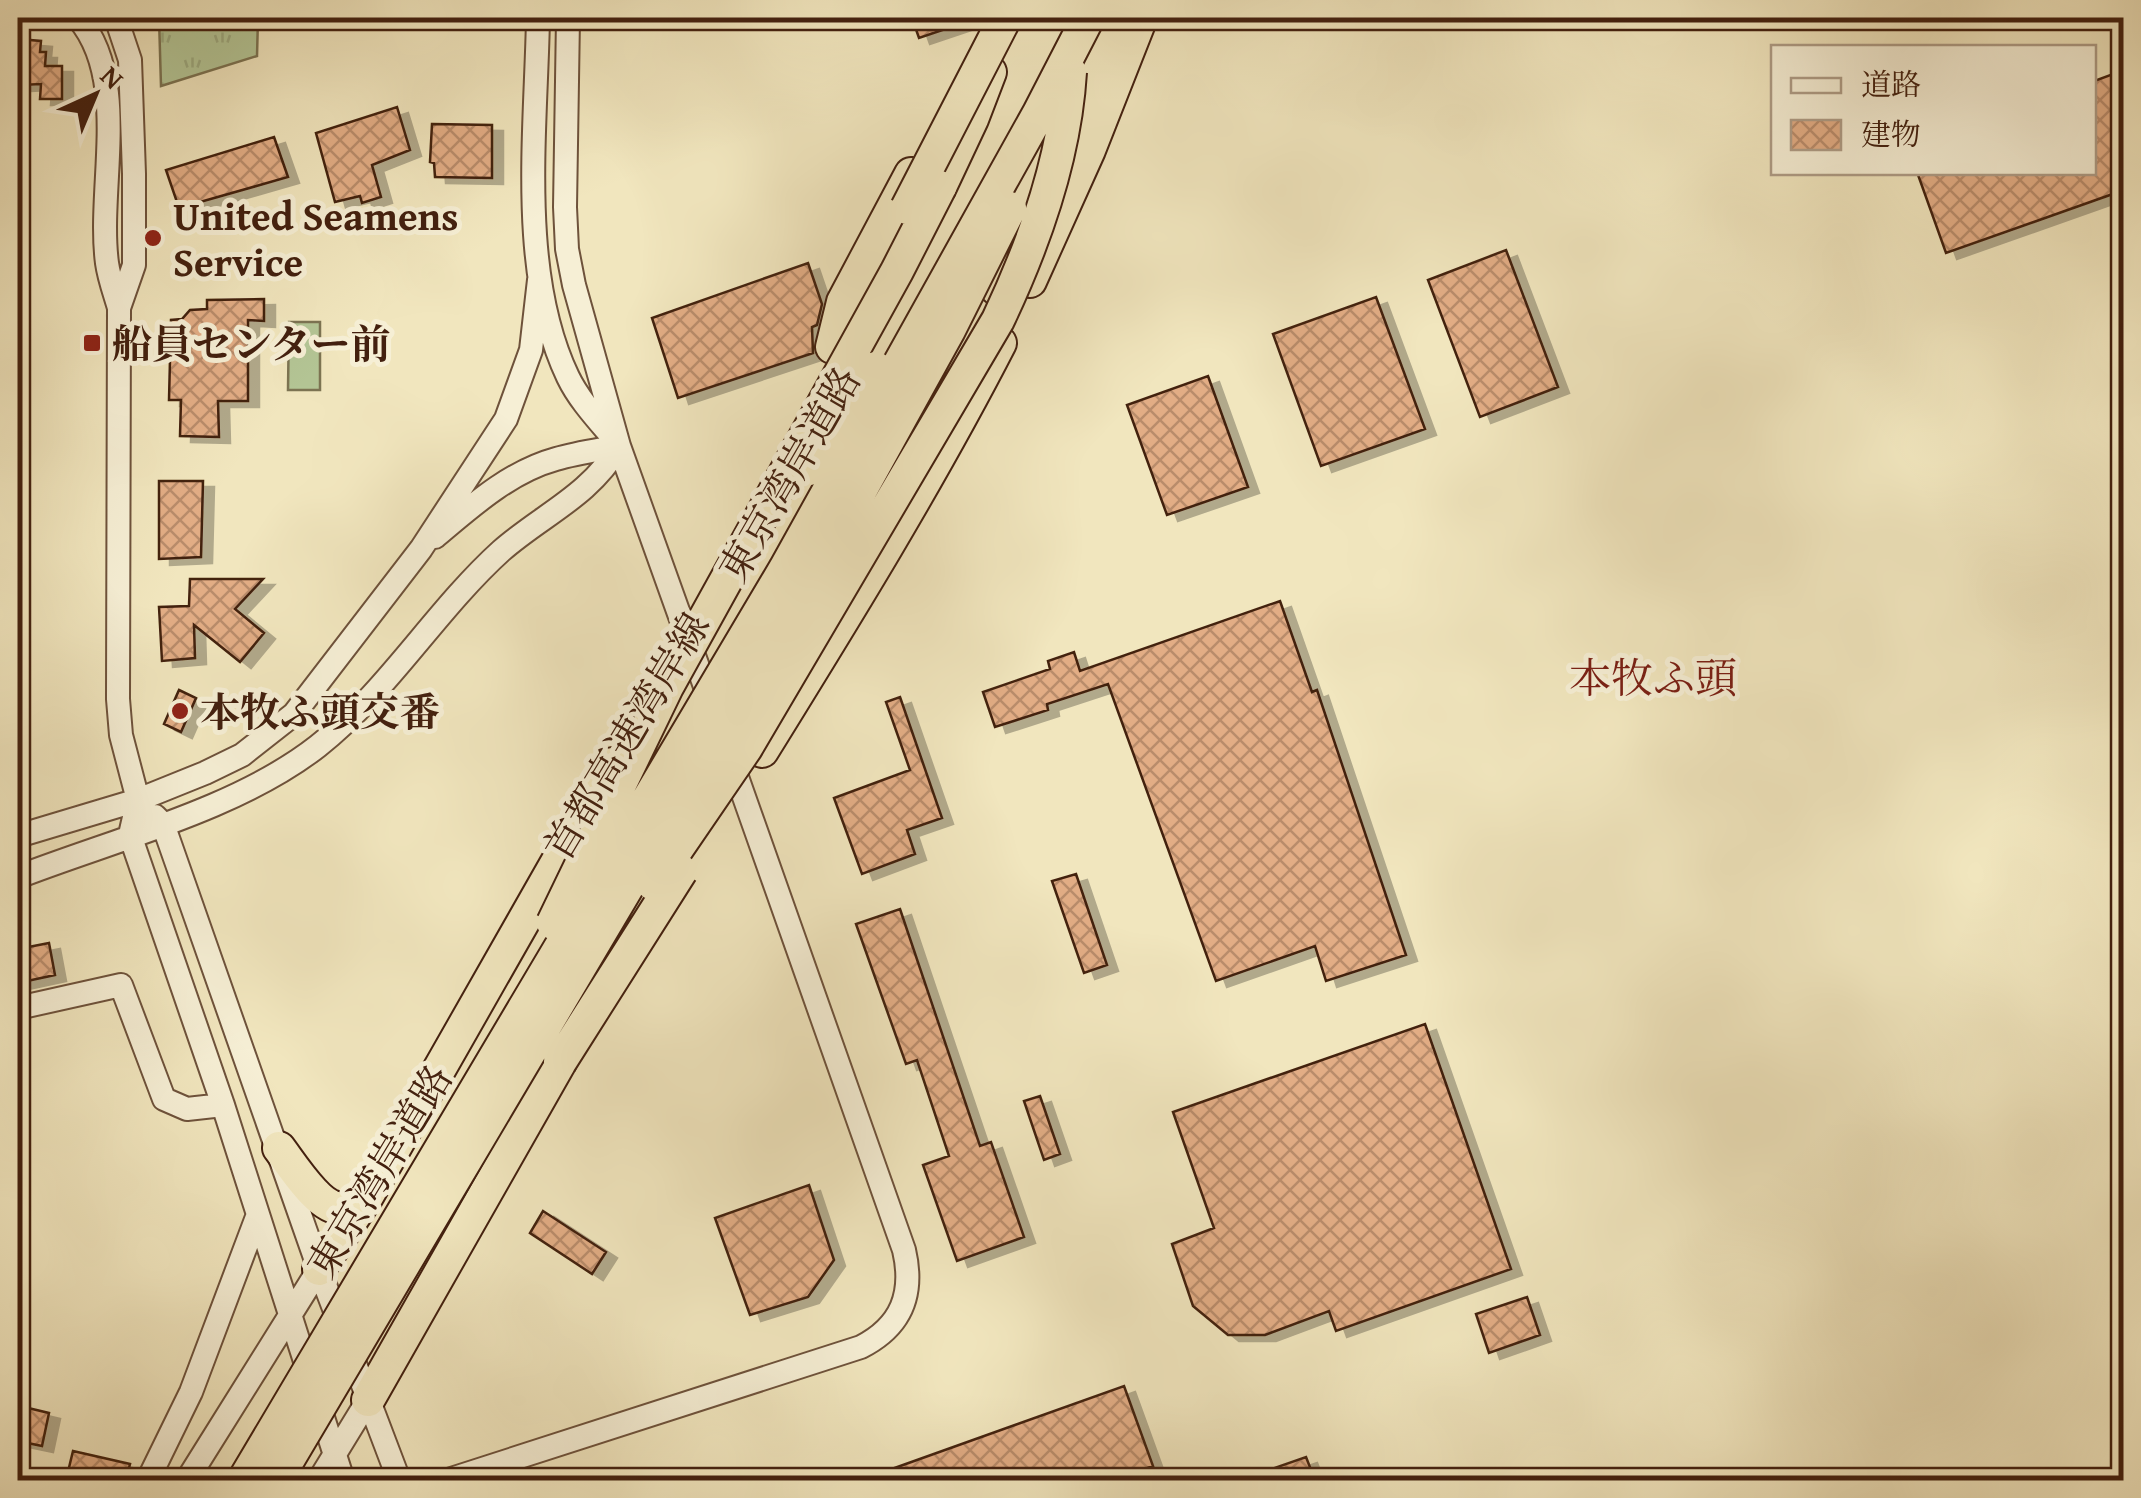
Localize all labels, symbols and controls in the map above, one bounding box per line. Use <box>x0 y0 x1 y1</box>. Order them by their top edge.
north arrow <box>45 45 145 145</box>
legend <box>1771 45 2096 175</box>
text: N <box>92 55 134 98</box>
text: 道路 <box>1861 62 1921 106</box>
text: 建物 <box>1861 112 1921 156</box>
place label: United Seamens Service <box>173 186 458 291</box>
marker: United Seamens Service <box>142 227 164 249</box>
place label: 船員センター前 <box>112 314 390 373</box>
marker: 船員センター前 <box>81 332 103 354</box>
street label: 東京湾岸道路 <box>703 355 875 593</box>
street label: 首都高速湾岸線 <box>529 601 723 871</box>
district label: 本牧ふ頭 <box>1569 647 1737 708</box>
place label: 本牧ふ頭交番 <box>200 682 440 741</box>
marker: 本牧ふ頭交番 <box>169 700 191 722</box>
street label: 東京湾岸道路 <box>292 1053 466 1289</box>

